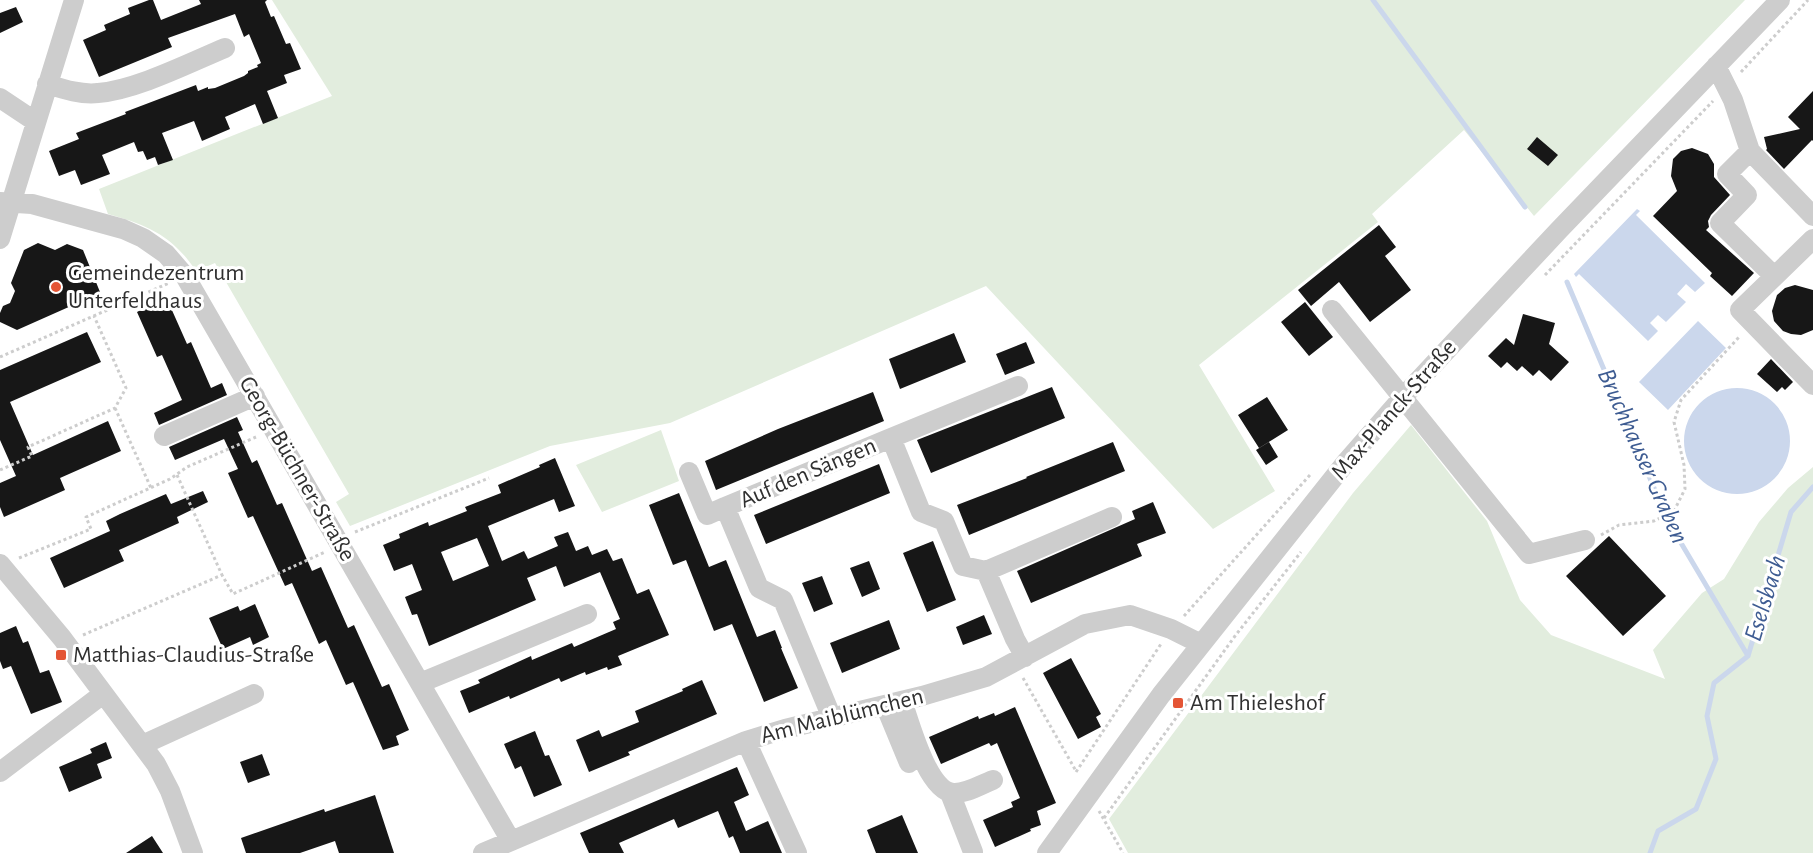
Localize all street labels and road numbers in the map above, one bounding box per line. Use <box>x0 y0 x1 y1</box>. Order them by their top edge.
street label: Max-Planck-Straße <box>1327 335 1461 485</box>
street label: Georg-Büchner-Straße <box>234 373 360 565</box>
street label: Auf den Sängen <box>736 433 880 513</box>
street label: Am Maiblümchen <box>758 684 926 748</box>

